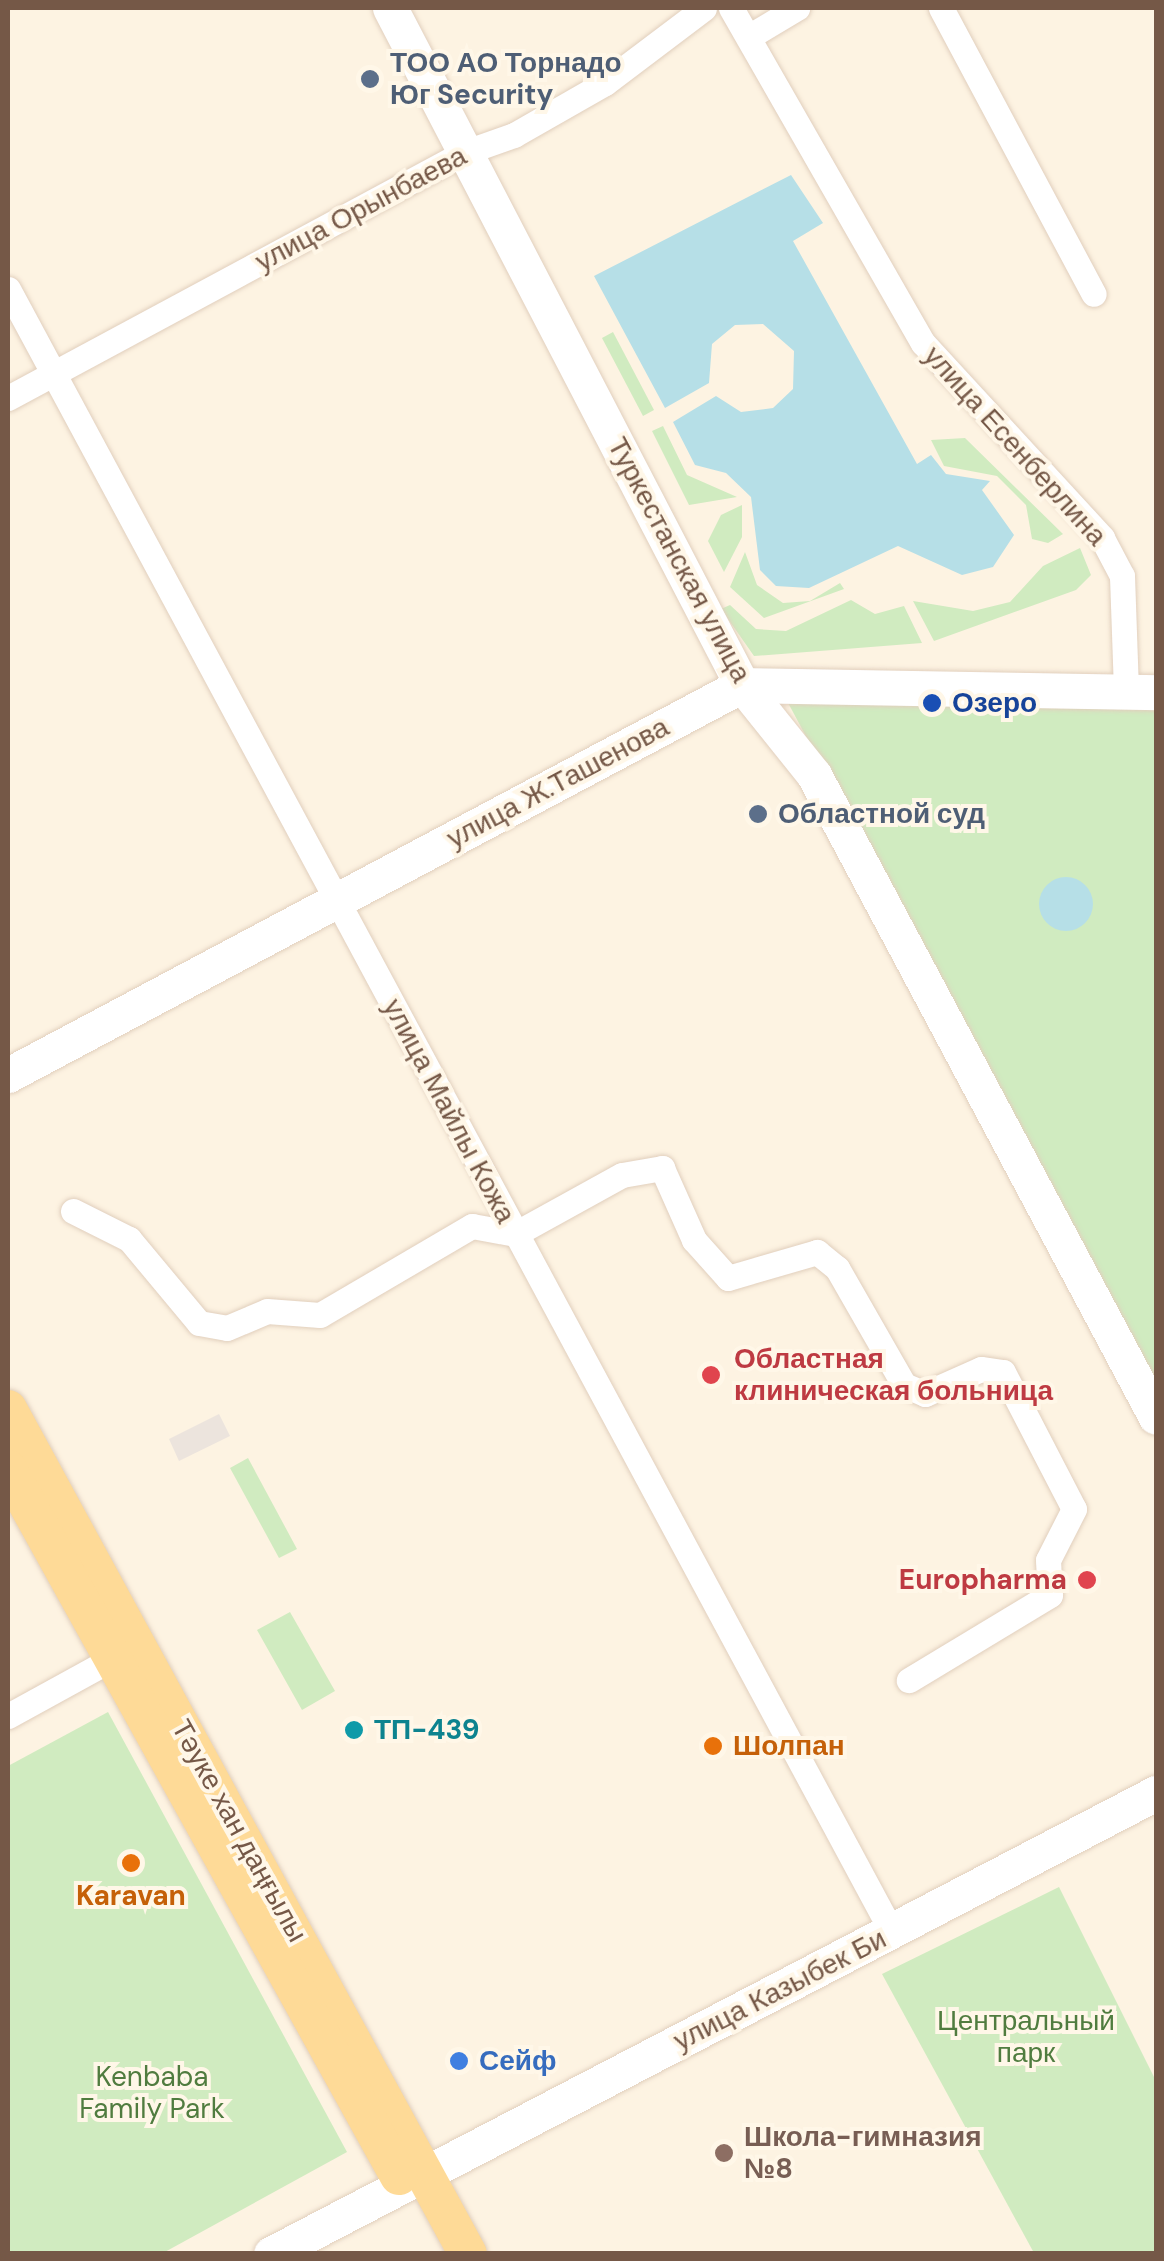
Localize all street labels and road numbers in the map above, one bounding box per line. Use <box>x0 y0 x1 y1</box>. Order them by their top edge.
street label: улица Орынбаева <box>250 139 472 279</box>
street label: улица Есенберлина <box>917 339 1113 553</box>
street label: Туркестанская улица <box>600 432 758 688</box>
street label: улица Ж.Ташенова <box>441 710 675 856</box>
street label: улица Майлы Кожа <box>376 993 522 1229</box>
street label: Тәуке хан даңғылы <box>164 1714 314 1948</box>
street label: улица Казыбек Би <box>668 1922 892 2058</box>

